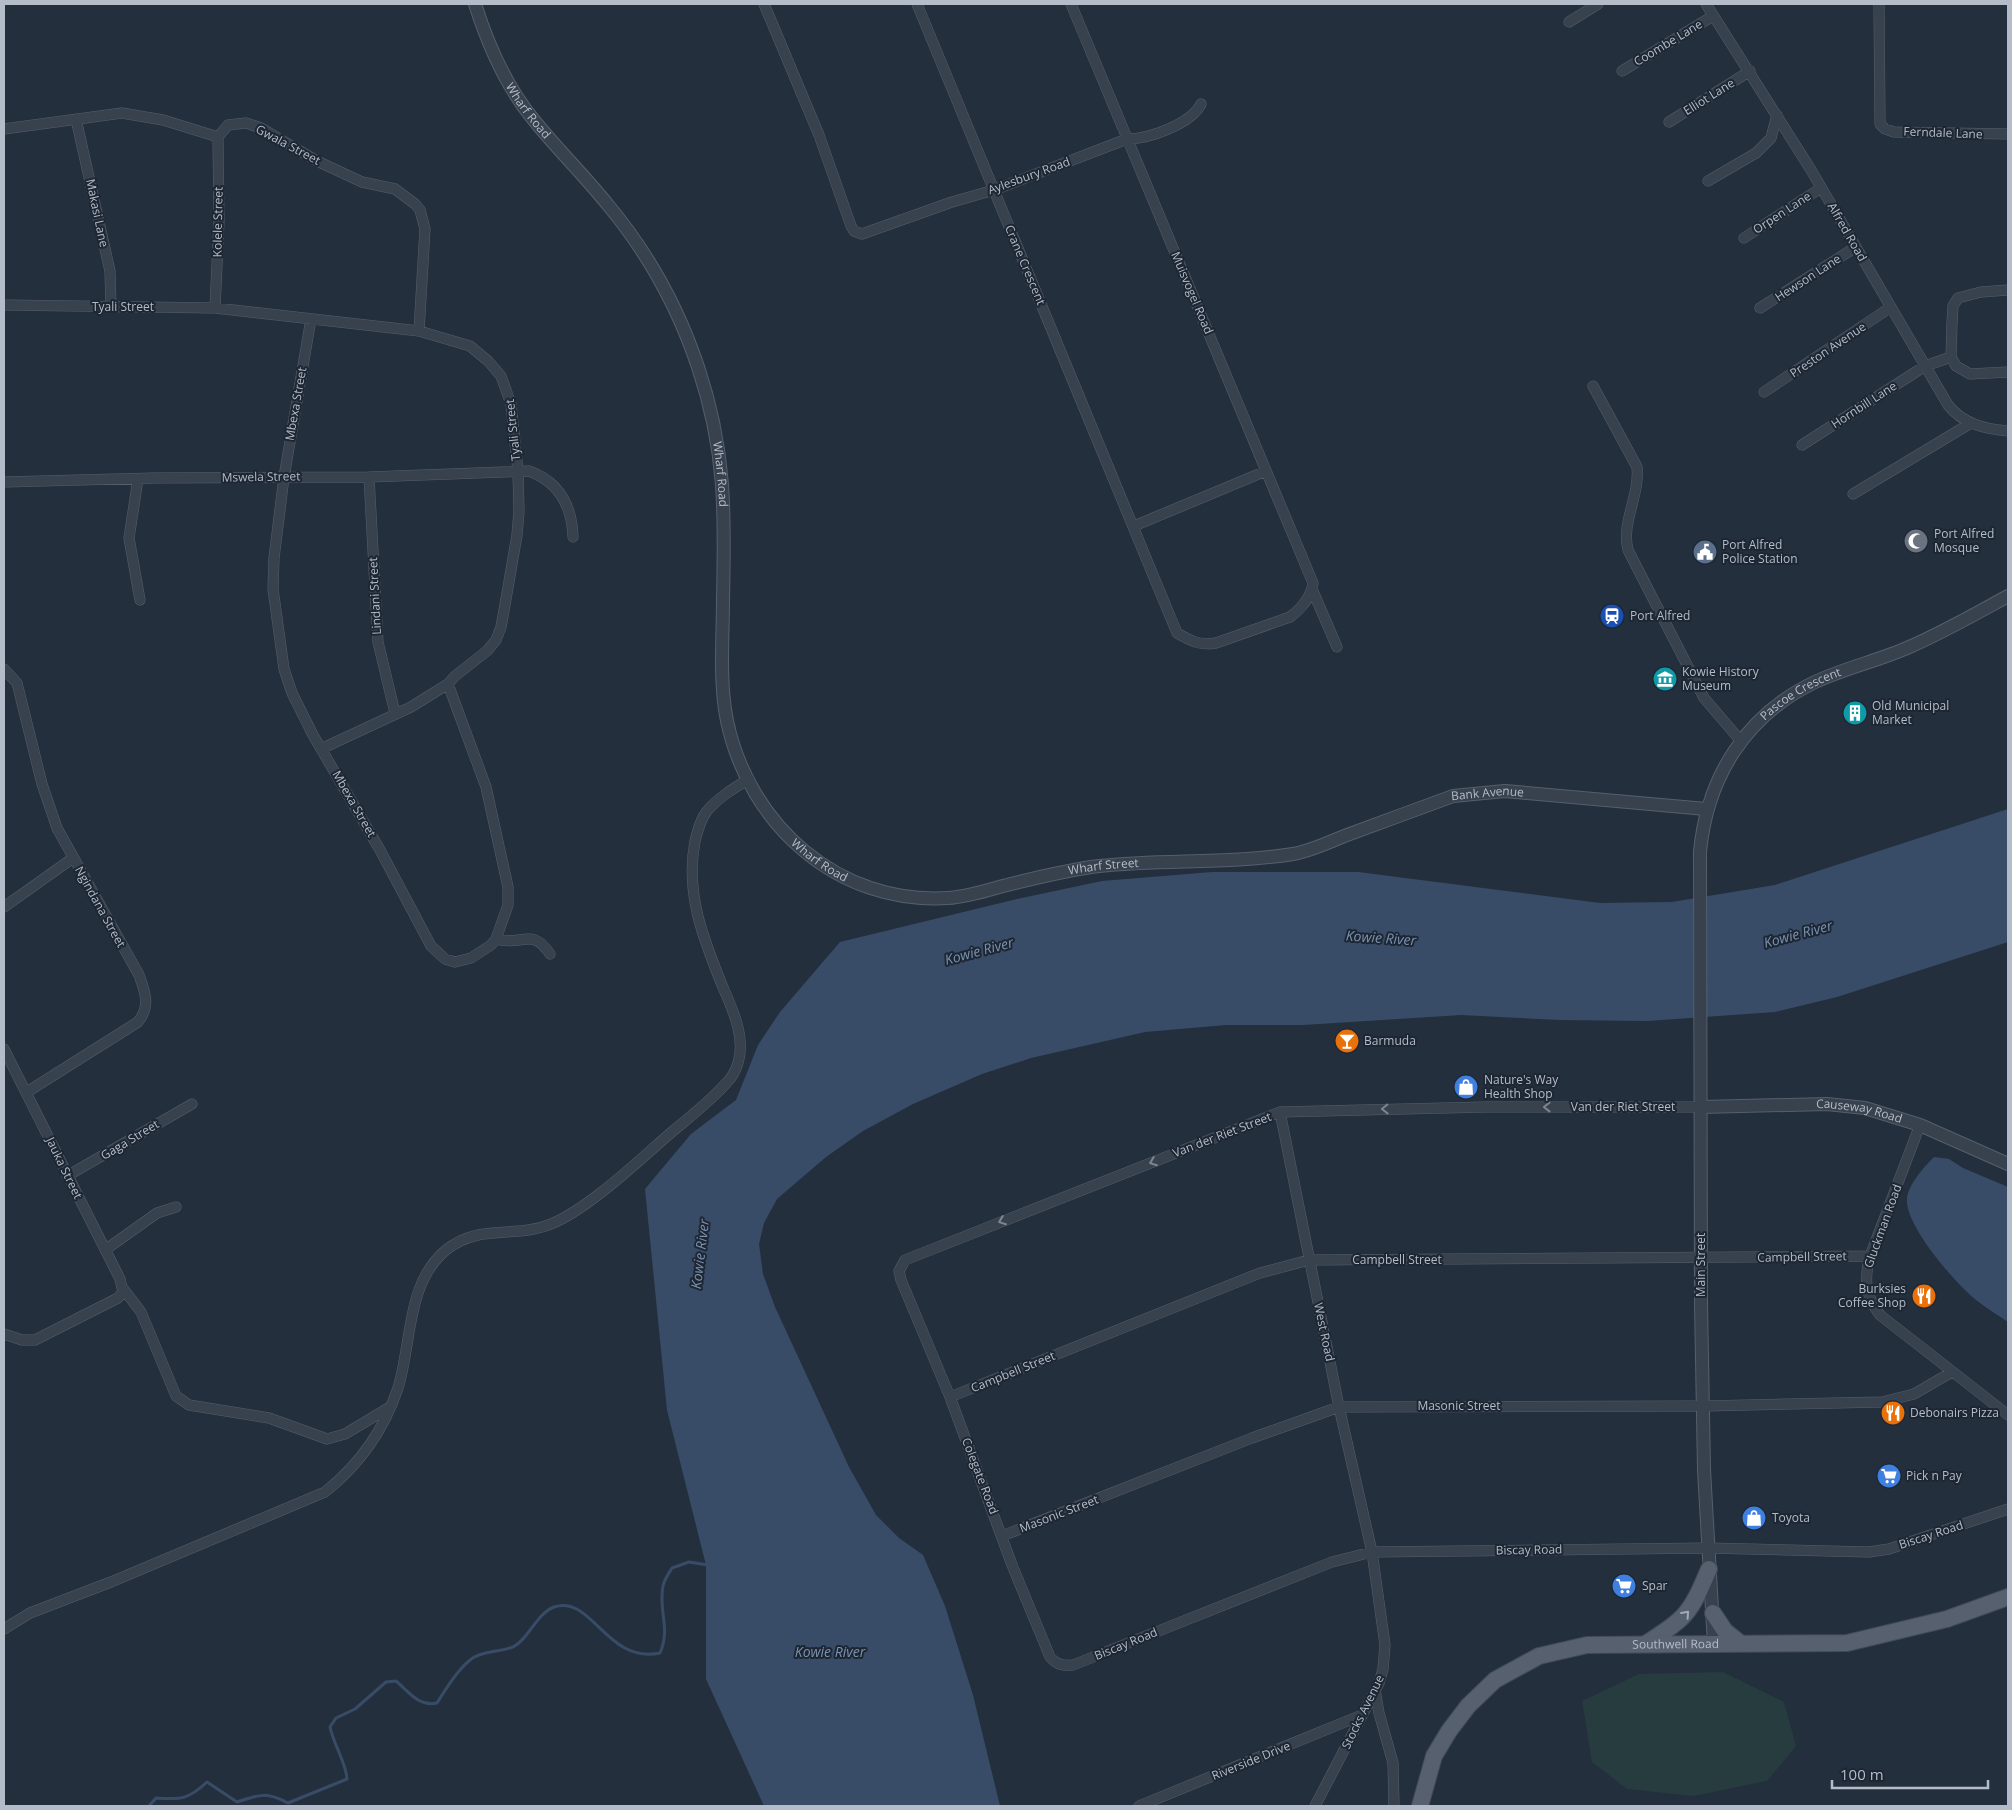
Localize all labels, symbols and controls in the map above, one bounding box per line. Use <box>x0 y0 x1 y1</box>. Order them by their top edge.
street label: Coombe Lane <box>1630 15 1705 70</box>
street label: Elliot Lane <box>1680 74 1738 119</box>
street label: Wharf Road <box>502 79 555 142</box>
street label: Gwala Street <box>253 120 324 169</box>
street label: Ferndale Lane <box>1903 123 1983 142</box>
street label: Aylesbury Road <box>985 153 1072 198</box>
street label: Makasi Lane <box>82 177 113 249</box>
street label: Kolele Street <box>208 186 227 258</box>
street label: Orpen Lane <box>1749 187 1814 238</box>
street label: Alfred Road <box>1824 199 1871 264</box>
street label: Crane Crescent <box>1001 222 1050 307</box>
street label: Muisvogel Road <box>1167 249 1218 337</box>
street label: Hewson Lane <box>1772 250 1844 305</box>
street label: Tyali Street <box>92 298 154 315</box>
street label: Preston Avenue <box>1786 318 1869 381</box>
street label: Mbexa Street <box>281 366 310 442</box>
street label: Hornbill Lane <box>1828 377 1900 432</box>
street label: Tyali Street <box>501 398 524 462</box>
street label: Wharf Road <box>709 440 732 507</box>
street label: Mswela Street <box>221 467 301 486</box>
place label: Port Alfred Mosque <box>1934 525 1994 556</box>
mosque icon: Port Alfred Mosque <box>1903 528 1929 554</box>
place label: Port Alfred Police Station <box>1722 536 1798 567</box>
public building icon: Port Alfred Police Station <box>1692 539 1718 565</box>
street label: Lindani Street <box>364 557 385 635</box>
station icon: Port Alfred <box>1599 603 1625 629</box>
place label: Port Alfred <box>1630 607 1690 624</box>
place label: Kowie History Museum <box>1682 663 1760 694</box>
street label: Pascoe Crescent <box>1756 663 1843 724</box>
museum icon: Kowie History Museum <box>1652 666 1678 692</box>
place label: Old Municipal Market <box>1872 697 1949 728</box>
building icon: Old Municipal Market <box>1842 700 1868 726</box>
street label: Mbexa Street <box>328 767 380 840</box>
street label: Bank Avenue <box>1450 782 1525 804</box>
street label: Wharf Road <box>788 834 851 886</box>
street label: Wharf Street <box>1067 854 1139 879</box>
street label: Ngindana Street <box>71 863 130 951</box>
water label: Kowie River <box>1761 915 1835 952</box>
water label: Kowie River <box>1345 926 1417 949</box>
water label: Kowie River <box>942 932 1016 969</box>
bar icon: Barmuda <box>1334 1028 1360 1054</box>
place label: Barmuda <box>1364 1032 1416 1049</box>
place label: Nature's Way Health Shop <box>1484 1071 1559 1102</box>
shop icon: Nature's Way Health Shop <box>1453 1074 1479 1100</box>
street label: Causeway Road <box>1816 1095 1905 1127</box>
street label: Van der Riet Street <box>1571 1098 1675 1115</box>
one-way arrow <box>1543 1102 1550 1112</box>
one-way arrow <box>1380 1104 1388 1115</box>
street label: Van der Riet Street <box>1170 1108 1274 1161</box>
street label: Gaga Street <box>97 1115 162 1164</box>
street label: Jauka Street <box>42 1133 87 1202</box>
one-way arrow <box>1149 1155 1158 1166</box>
street label: Gluckman Road <box>1859 1182 1906 1270</box>
one-way arrow <box>998 1215 1007 1225</box>
water label: Kowie River <box>686 1217 713 1290</box>
street label: Main Street <box>1692 1233 1709 1297</box>
street label: Campbell Street <box>1757 1247 1847 1266</box>
street label: Campbell Street <box>1352 1251 1442 1268</box>
place label: Burksies Coffee Shop <box>1838 1280 1906 1311</box>
restaurant icon: Burksies Coffee Shop <box>1911 1283 1937 1309</box>
street label: West Road <box>1310 1301 1339 1363</box>
street label: Campbell Street <box>968 1347 1057 1396</box>
street label: Masonic Street <box>1417 1397 1501 1414</box>
restaurant icon: Debonairs Pizza <box>1880 1400 1906 1426</box>
place label: Debonairs Pizza <box>1910 1404 1999 1421</box>
street label: Colegate Road <box>958 1435 1003 1516</box>
supermarket icon: Pick n Pay <box>1876 1463 1902 1489</box>
place label: Pick n Pay <box>1906 1467 1963 1484</box>
street label: Masonic Street <box>1017 1491 1101 1536</box>
shop icon: Toyota <box>1741 1505 1767 1531</box>
place label: Toyota <box>1772 1509 1810 1526</box>
street label: Biscay Road <box>1897 1516 1965 1553</box>
street label: Biscay Road <box>1496 1540 1562 1559</box>
supermarket icon: Spar <box>1611 1573 1637 1599</box>
place label: Spar <box>1642 1577 1668 1594</box>
one-way arrow <box>1680 1611 1689 1620</box>
street label: Biscay Road <box>1092 1623 1160 1664</box>
street label: Southwell Road <box>1632 1635 1719 1653</box>
water label: Kowie River <box>795 1642 866 1661</box>
street label: Stocks Avenue <box>1337 1672 1388 1752</box>
street label: Riverside Drive <box>1209 1737 1293 1784</box>
scale bar <box>1832 1758 1988 1790</box>
text: 100 m <box>1840 1764 1884 1784</box>

